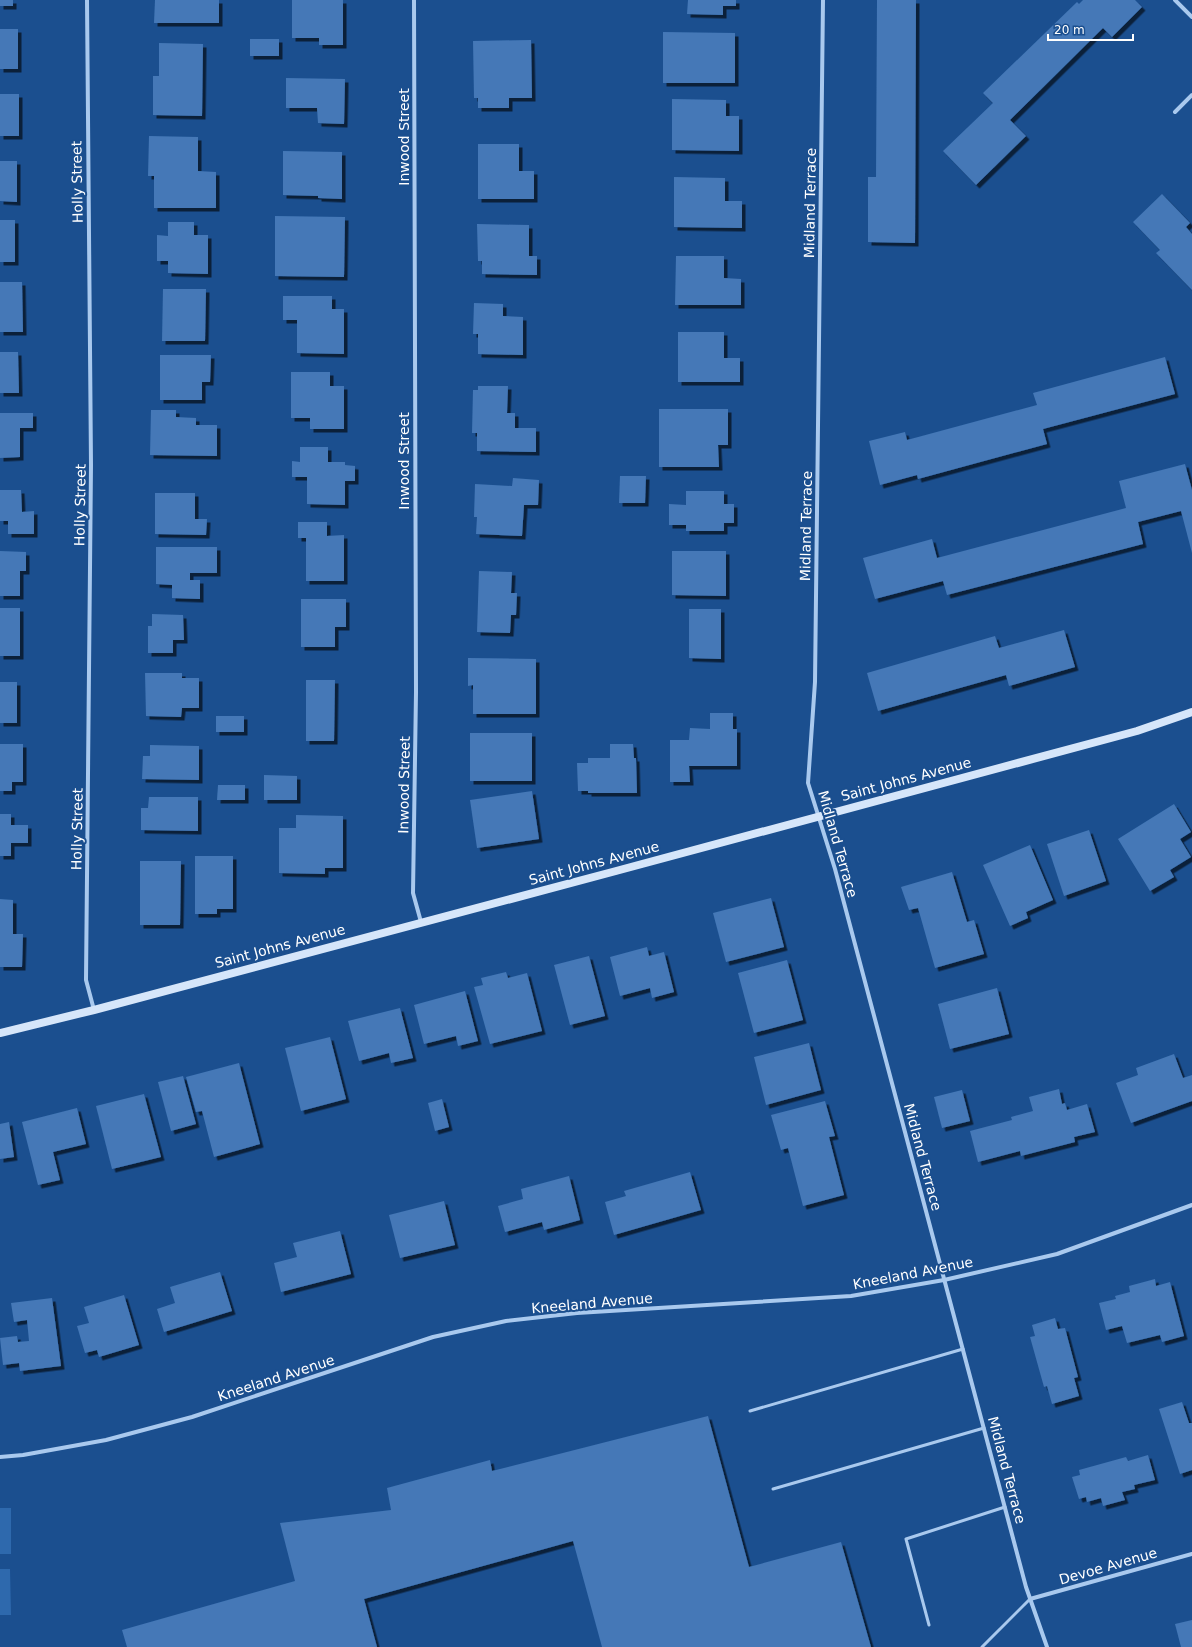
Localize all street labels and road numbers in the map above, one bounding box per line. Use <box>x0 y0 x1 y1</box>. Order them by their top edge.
street label: Inwood Street <box>396 88 412 186</box>
street label: Holly Street <box>68 140 86 223</box>
street label: Midland Terrace <box>801 148 819 258</box>
street label: Inwood Street <box>396 412 412 510</box>
street label: Holly Street <box>71 463 89 546</box>
street label: Midland Terrace <box>797 471 815 581</box>
street label: Inwood Street <box>395 736 413 834</box>
street label: Saint Johns Avenue <box>839 754 973 804</box>
street label: Holly Street <box>68 787 86 870</box>
street label: Midland Terrace <box>815 789 861 899</box>
street label: Saint Johns Avenue <box>527 838 661 888</box>
street label: Saint Johns Avenue <box>213 921 347 971</box>
street label: Midland Terrace <box>901 1102 945 1212</box>
street label: Kneeland Avenue <box>852 1254 974 1292</box>
street label: Kneeland Avenue <box>531 1290 653 1316</box>
street label: Kneeland Avenue <box>216 1352 336 1404</box>
street label: Midland Terrace <box>985 1415 1029 1525</box>
street label: Devoe Avenue <box>1057 1544 1159 1588</box>

